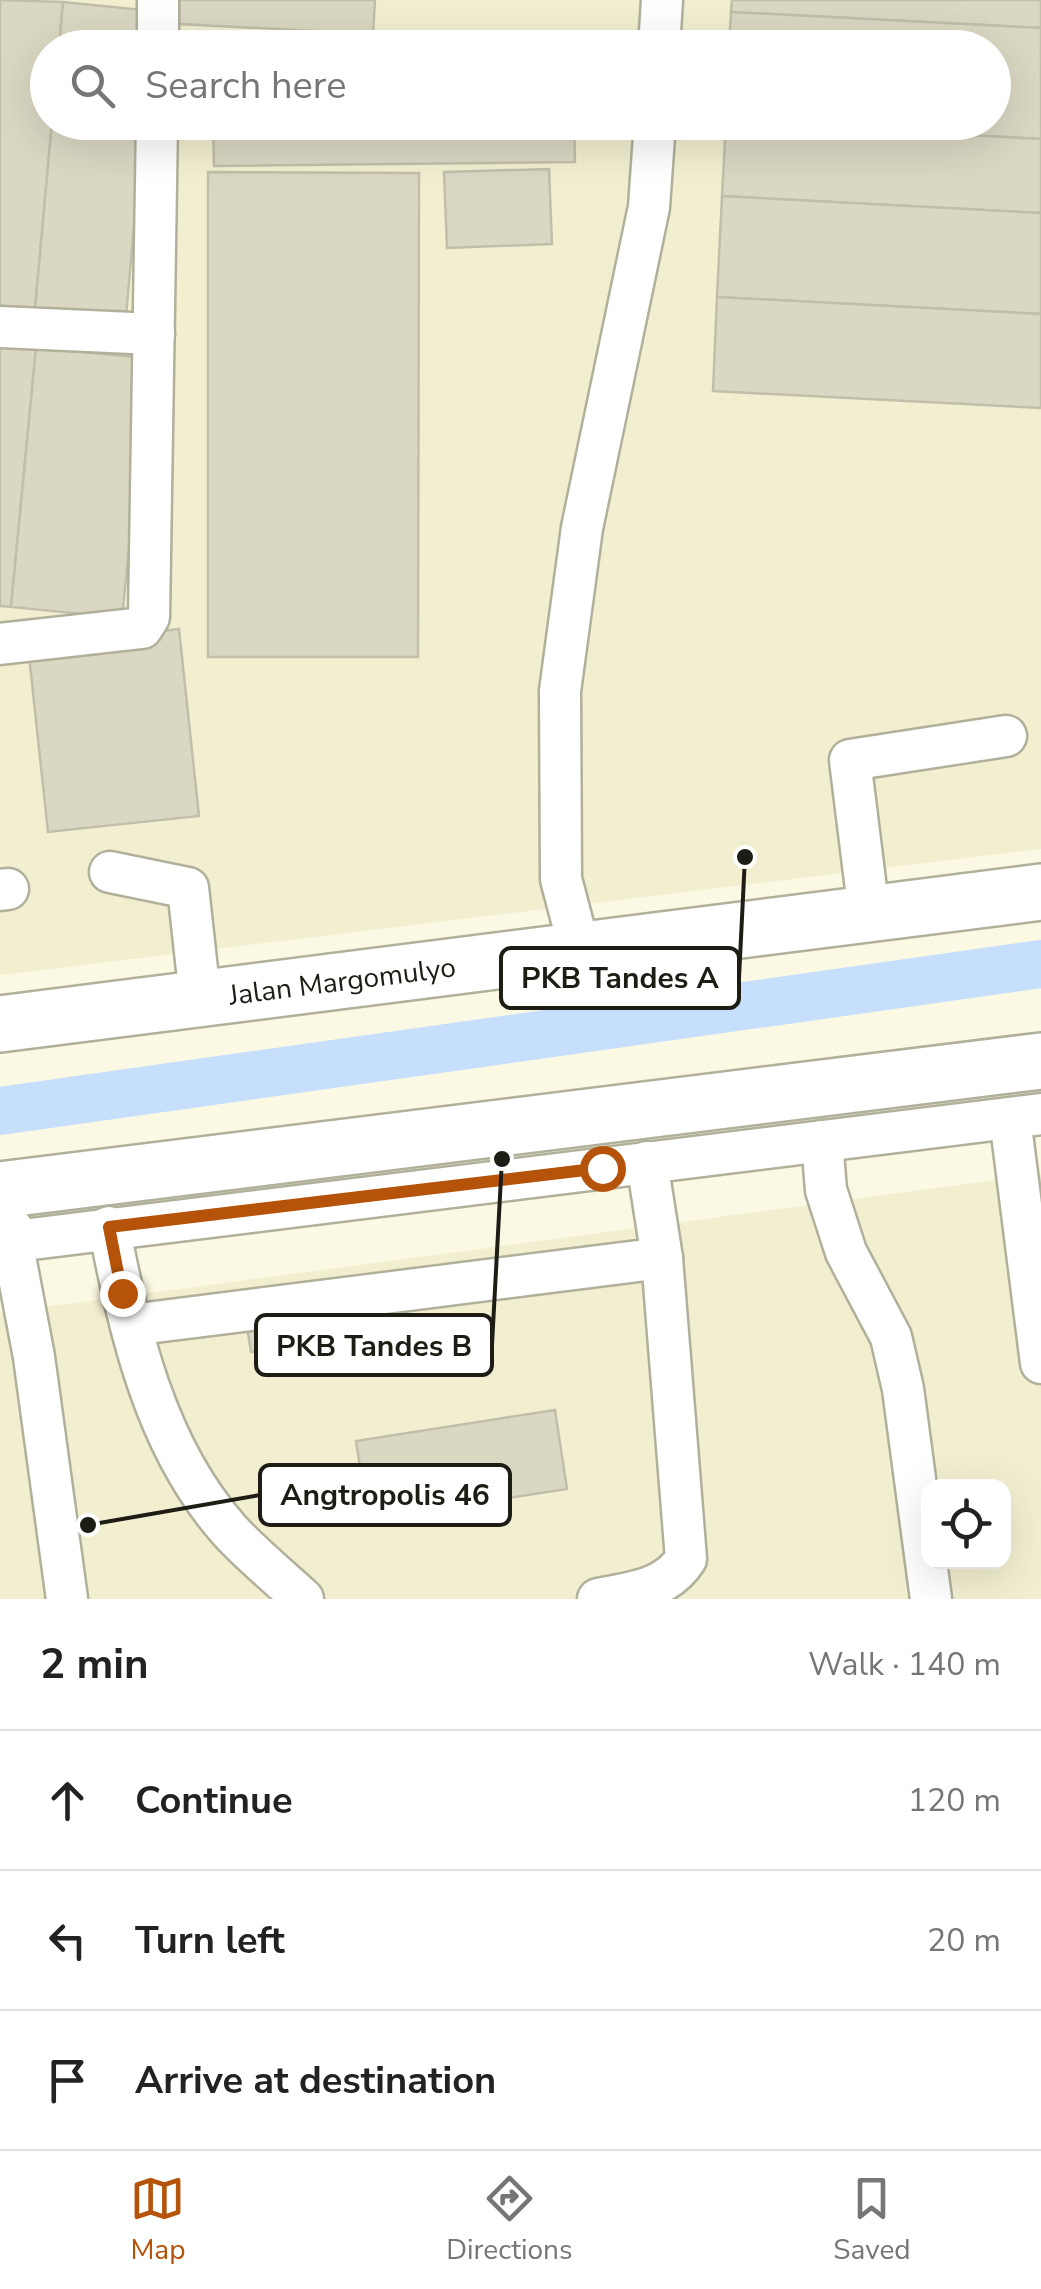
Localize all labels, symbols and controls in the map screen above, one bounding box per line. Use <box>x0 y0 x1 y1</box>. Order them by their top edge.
search box <box>30 30 1011 140</box>
icon: search <box>65 58 120 113</box>
text: Search here <box>145 60 346 111</box>
street label: Jalan Margomulyo <box>226 948 458 1015</box>
callout: PKB Tandes A <box>501 948 739 1008</box>
text: PKB Tandes A <box>521 958 720 999</box>
route start <box>580 1146 626 1192</box>
route end <box>100 1271 146 1317</box>
callout: PKB Tandes B <box>256 1315 492 1375</box>
text: PKB Tandes B <box>276 1326 472 1367</box>
callout: Angtropolis 46 <box>260 1465 510 1525</box>
text: Angtropolis 46 <box>280 1475 490 1516</box>
map controls <box>921 1479 1011 1569</box>
button: locate <box>921 1479 1011 1569</box>
text: 2 min <box>40 1636 149 1693</box>
text: Walk · 140 m <box>808 1643 1001 1686</box>
icon: ahead <box>40 1773 95 1828</box>
text: Continue <box>135 1775 293 1826</box>
text: 120 m <box>908 1779 1001 1822</box>
icon: left <box>40 1913 95 1968</box>
text: Turn left <box>135 1915 285 1966</box>
text: 20 m <box>927 1919 1001 1962</box>
icon: arrive <box>40 2053 95 2108</box>
text: Arrive at destination <box>135 2055 496 2106</box>
tab: Map <box>130 2171 185 2269</box>
tab: Directions <box>446 2171 572 2269</box>
tab: Saved <box>833 2171 911 2269</box>

